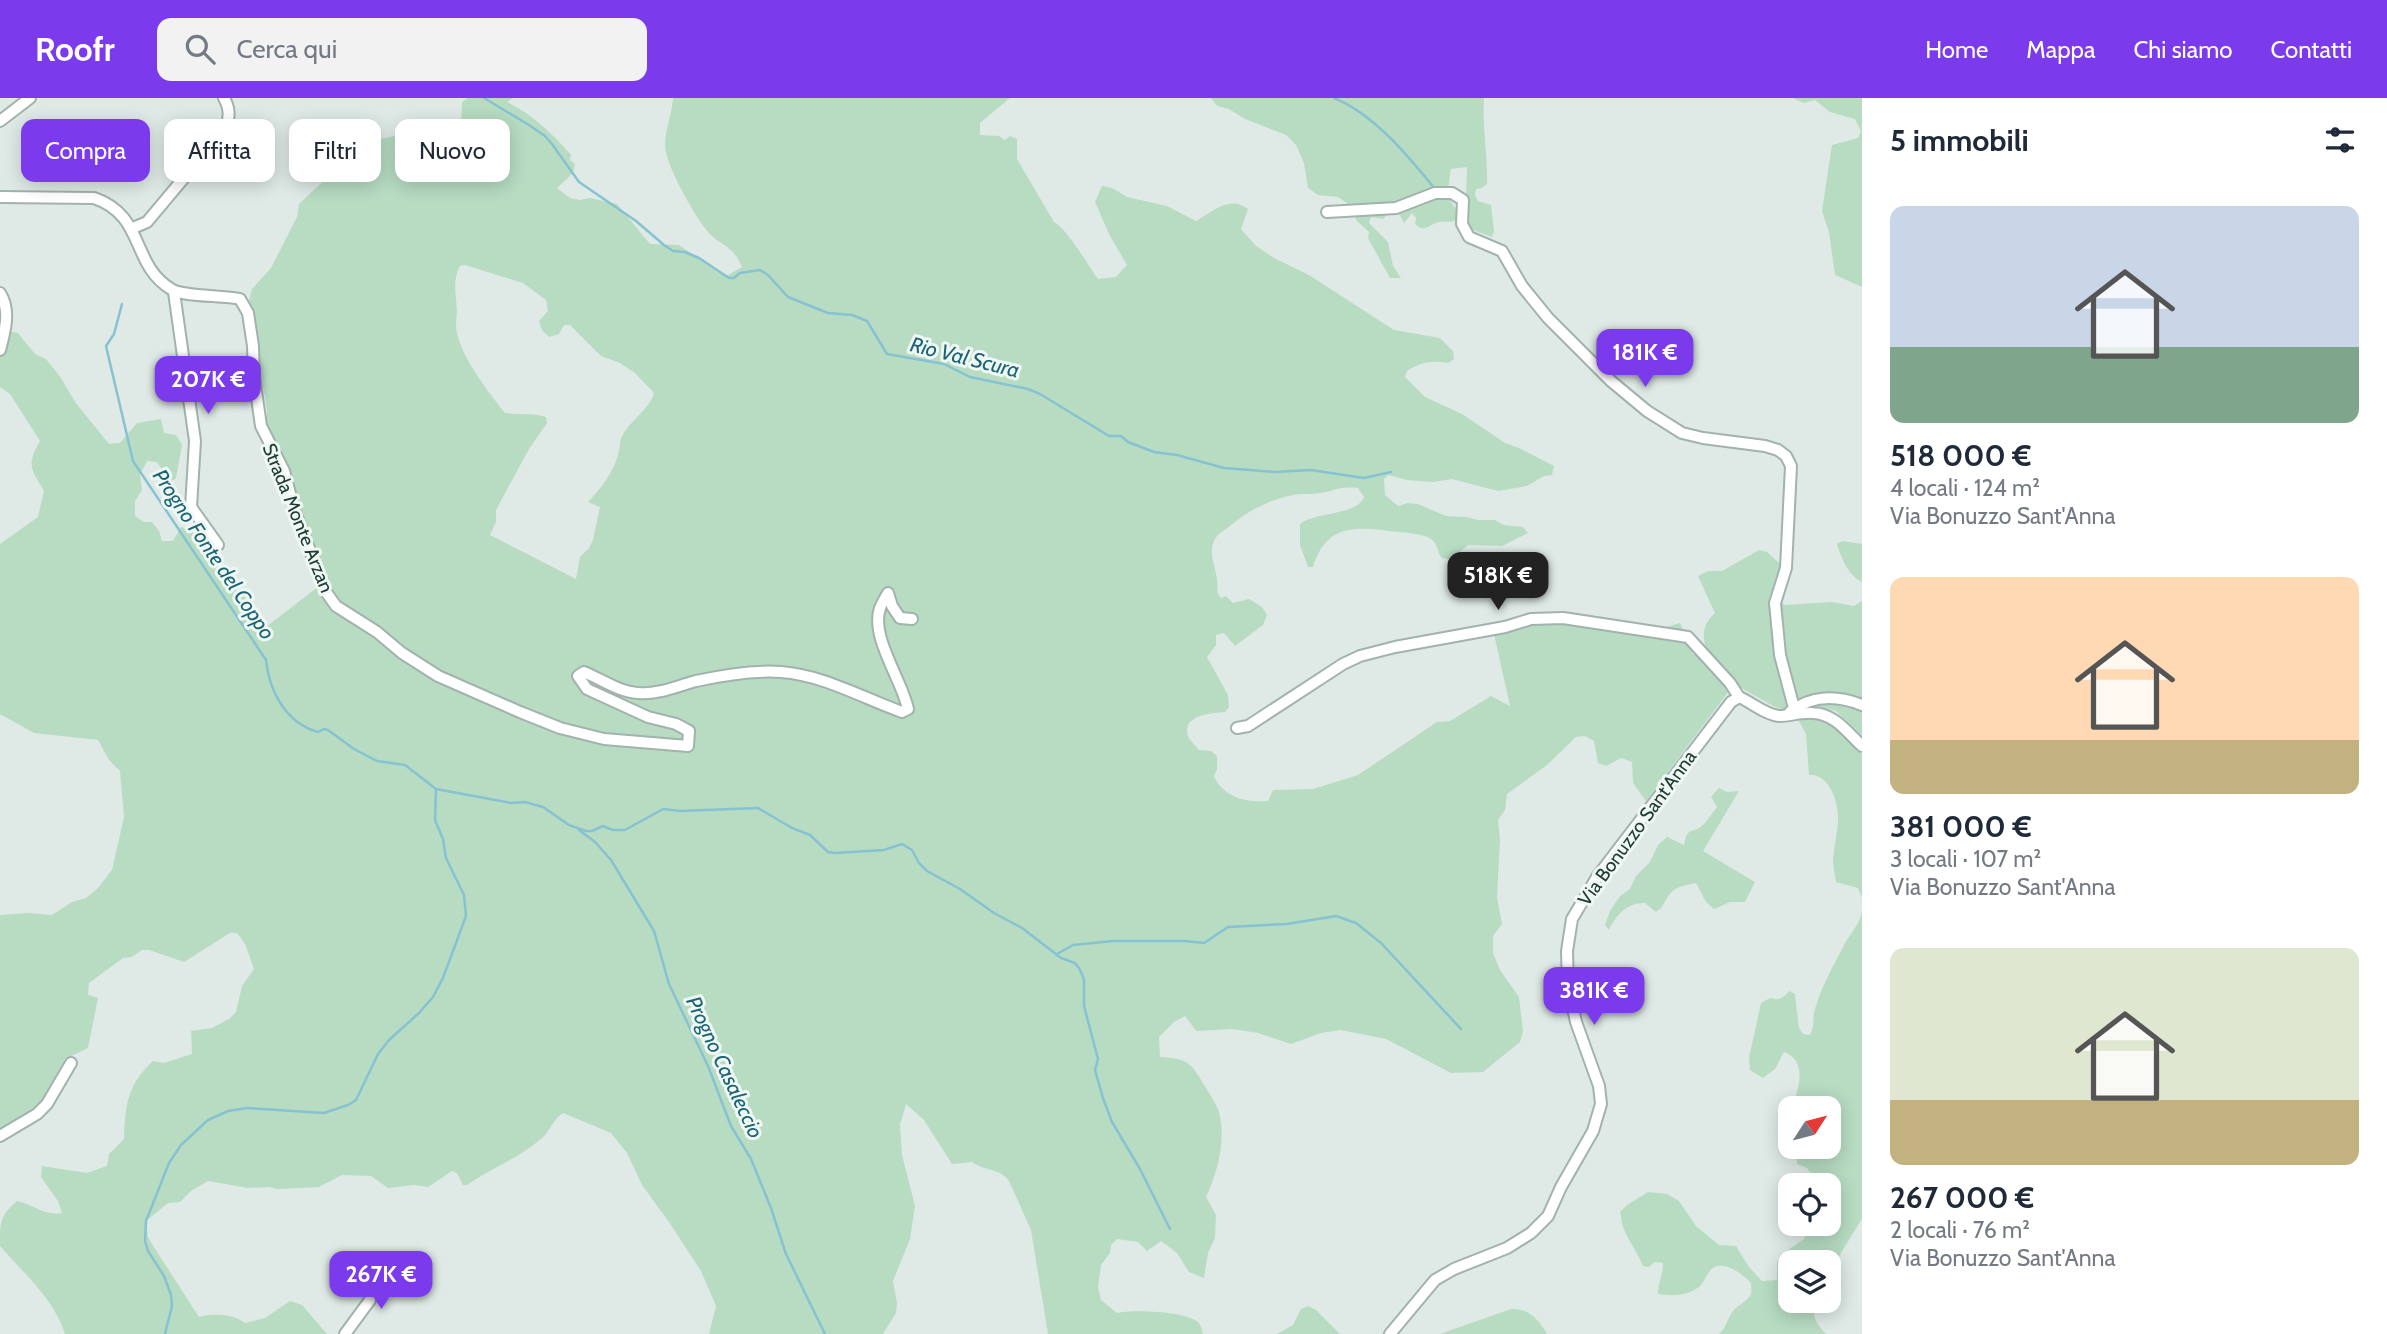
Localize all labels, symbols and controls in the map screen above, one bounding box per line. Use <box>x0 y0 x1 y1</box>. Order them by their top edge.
search box <box>157 18 647 81</box>
text: Roofr <box>35 29 115 69</box>
icon: search <box>181 30 219 68</box>
text: Cerca qui <box>237 33 337 65</box>
text: Home <box>1925 35 1988 64</box>
text: Mappa <box>2026 35 2095 64</box>
text: Chi siamo <box>2133 35 2232 64</box>
text: Contatti <box>2270 35 2352 64</box>
chip: Compra <box>21 119 150 182</box>
chip: Affitta <box>164 119 275 182</box>
chip: Filtri <box>289 119 381 182</box>
chip: Nuovo <box>395 119 510 182</box>
icon: filters <box>2321 121 2359 159</box>
text: 5 immobili <box>1890 122 2029 159</box>
icon: home <box>2062 251 2188 377</box>
pin: 181K € <box>1588 330 1702 389</box>
water label: Rio Val Scura <box>908 331 1022 383</box>
text: 181K € <box>1612 338 1678 366</box>
pin: 207K € <box>151 356 265 416</box>
text: 207K € <box>171 365 245 393</box>
text: 518 000 € <box>1890 437 2032 474</box>
street label: Strada Monte Arzan <box>258 440 338 596</box>
water label: Progno Fonte del Coppo <box>148 464 280 644</box>
text: 4 locali · 124 m² <box>1890 474 2040 502</box>
text: Via Bonuzzo Sant'Anna <box>1890 502 2115 530</box>
pin: 518K € <box>1441 552 1555 612</box>
text: 518K € <box>1463 561 1533 589</box>
icon: home <box>2062 622 2188 748</box>
street label: Via Bonuzzo Sant'Anna <box>1573 746 1701 910</box>
text: 381 000 € <box>1890 808 2032 845</box>
text: 3 locali · 107 m² <box>1890 845 2041 873</box>
text: Via Bonuzzo Sant'Anna <box>1890 873 2115 901</box>
pin: 381K € <box>1537 968 1651 1027</box>
text: 381K € <box>1559 976 1629 1004</box>
water label: Progno Casaleccio <box>681 992 769 1142</box>
icon: home <box>2062 993 2188 1119</box>
north arrow <box>1778 1096 1841 1158</box>
map controls <box>1778 1096 1841 1313</box>
button: locate <box>1778 1173 1841 1236</box>
text: 267 000 € <box>1890 1179 2034 1216</box>
text: 2 locali · 76 m² <box>1890 1216 2030 1244</box>
text: Via Bonuzzo Sant'Anna <box>1890 1244 2115 1272</box>
button: layers <box>1778 1250 1841 1313</box>
pin: 267K € <box>324 1252 438 1311</box>
text: 267K € <box>345 1260 417 1288</box>

